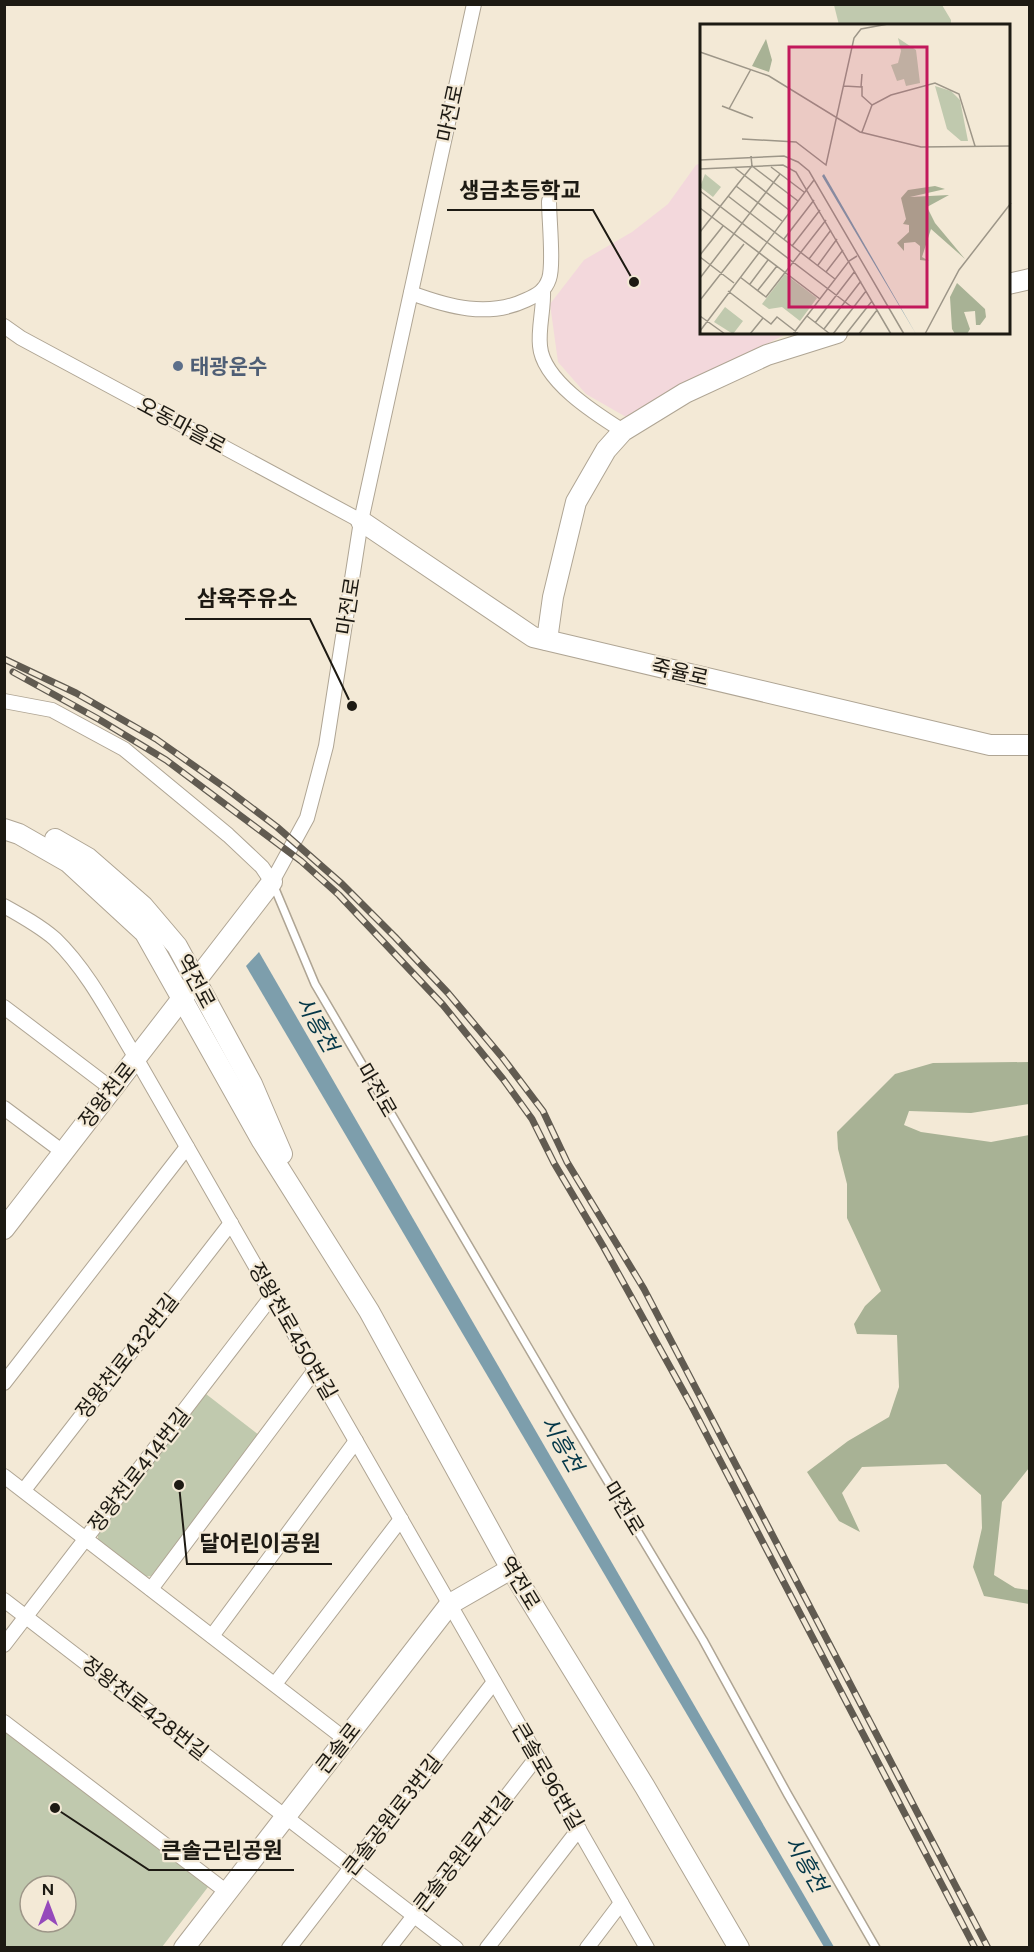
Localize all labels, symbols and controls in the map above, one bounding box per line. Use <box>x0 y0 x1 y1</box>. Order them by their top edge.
inset map <box>700 24 1010 334</box>
street label: 마전로 <box>432 82 468 144</box>
callout: 생금초등학교 <box>447 170 593 210</box>
text: 생금초등학교 <box>459 177 581 204</box>
place label: 태광운수 <box>190 354 267 379</box>
marker: 태광운수 <box>171 359 185 373</box>
street label: 오동마을로 <box>133 391 231 459</box>
street label: 마전로 <box>331 575 365 637</box>
callout: 삼육주유소 <box>185 579 310 619</box>
text: 삼육주유소 <box>196 585 298 612</box>
street label: 죽율로 <box>649 653 711 691</box>
street label: 역전로 <box>171 950 221 1012</box>
water label: 시흥천 <box>290 991 345 1059</box>
street label: 정왕천로 <box>73 1057 141 1133</box>
street label: 마전로 <box>352 1059 402 1121</box>
street label: 정왕천로450번길 <box>244 1258 342 1404</box>
street label: 정왕천로432번길 <box>70 1288 184 1424</box>
street label: 정왕천로414번길 <box>83 1403 195 1537</box>
water label: 시흥천 <box>535 1411 590 1479</box>
street label: 마전로 <box>598 1477 650 1539</box>
callout: 달어린이공원 <box>187 1524 332 1564</box>
text: 달어린이공원 <box>199 1530 321 1557</box>
street label: 역전로 <box>494 1552 546 1614</box>
street label: 정왕천로428번길 <box>77 1651 213 1765</box>
street label: 큰솔로 <box>310 1717 366 1779</box>
street label: 큰솔로96번길 <box>507 1718 589 1834</box>
street label: 큰솔공원로3번길 <box>337 1750 447 1880</box>
street label: 큰솔공원로7번길 <box>408 1787 518 1917</box>
callout: 큰솔근린공원 <box>149 1830 294 1870</box>
water label: 시흥천 <box>779 1831 834 1899</box>
text: 큰솔근린공원 <box>161 1837 283 1864</box>
north arrow <box>18 1874 78 1934</box>
text: N <box>42 1880 54 1899</box>

